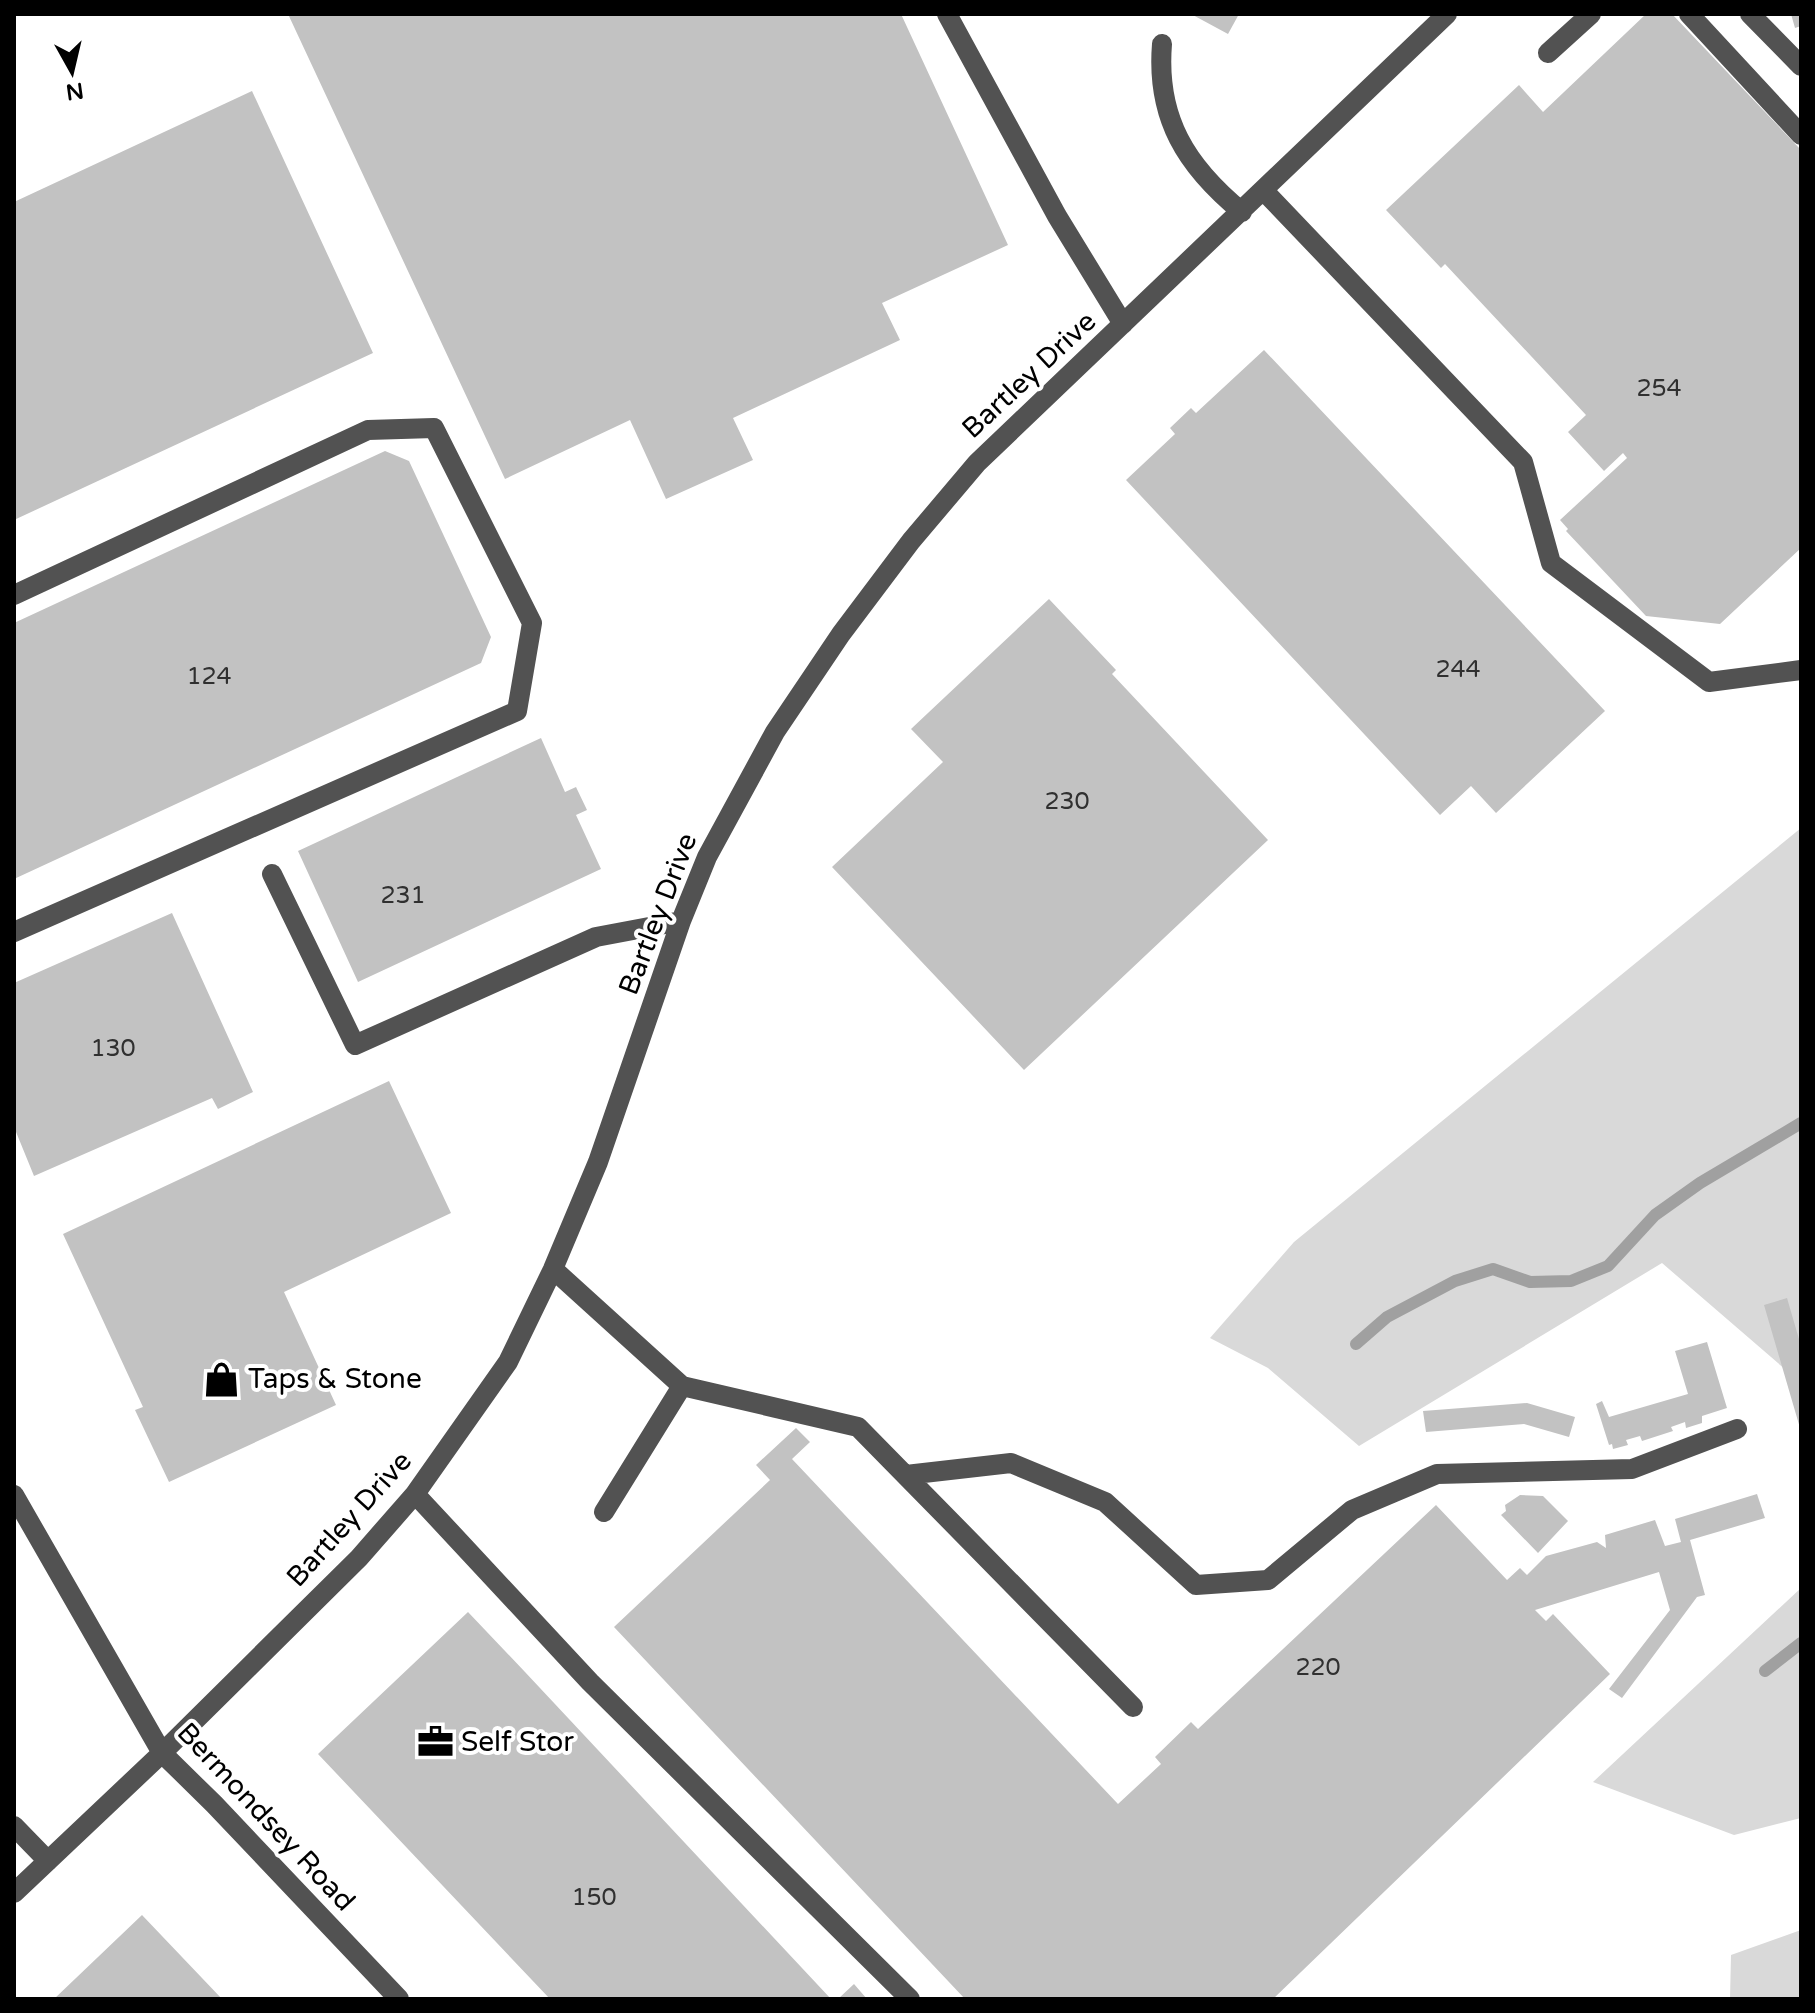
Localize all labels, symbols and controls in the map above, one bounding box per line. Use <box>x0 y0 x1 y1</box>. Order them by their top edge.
north arrow <box>32 32 112 112</box>
text: N <box>64 77 85 105</box>
street label: Bartley Drive <box>955 304 1103 446</box>
house number: 254 <box>1636 374 1682 403</box>
house number: 244 <box>1435 655 1481 684</box>
house number: 124 <box>186 662 232 691</box>
house number: 230 <box>1044 787 1090 816</box>
street label: Bartley Drive <box>612 828 704 1000</box>
house number: 231 <box>380 881 426 910</box>
house number: 130 <box>90 1034 136 1063</box>
shop icon: Taps & Stone <box>203 1360 241 1398</box>
place label: Taps & Stone <box>248 1362 422 1396</box>
street label: Bartley Drive <box>279 1444 419 1594</box>
house number: 220 <box>1295 1653 1341 1682</box>
street label: Bermondsey Road <box>170 1716 362 1918</box>
office icon: Self Stor <box>416 1723 454 1761</box>
place label: Self Stor <box>461 1725 574 1759</box>
house number: 150 <box>571 1883 617 1912</box>

